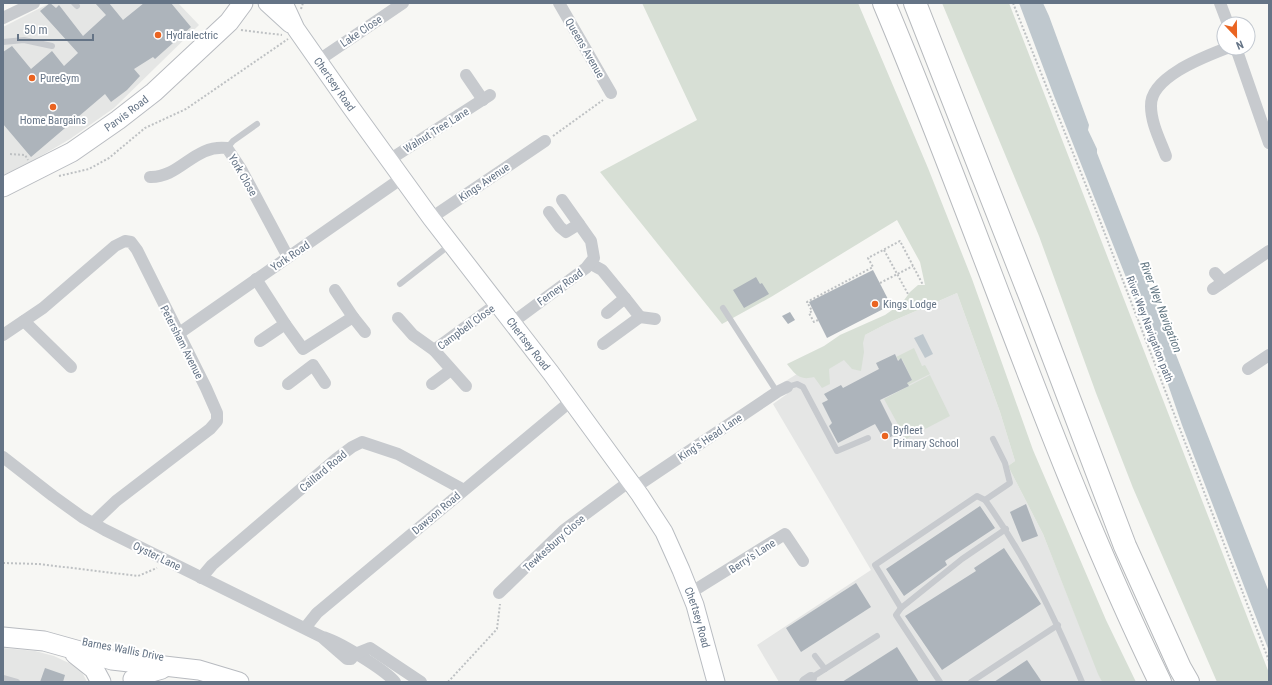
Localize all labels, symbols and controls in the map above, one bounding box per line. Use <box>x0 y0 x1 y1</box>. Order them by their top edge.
street label: Lake Close <box>338 13 385 50</box>
scale bar <box>18 16 93 42</box>
street label: Queens Avenue <box>562 16 607 80</box>
north arrow <box>1216 16 1256 56</box>
text: 50 m <box>24 23 48 37</box>
place label: Hydralectric <box>166 29 218 42</box>
marker: Hydralectric <box>153 30 163 40</box>
text: N <box>1234 38 1245 52</box>
street label: Chertsey Road <box>311 55 358 114</box>
place label: PureGym <box>40 72 79 85</box>
marker: PureGym <box>27 73 37 83</box>
street label: Parvis Road <box>102 93 151 134</box>
marker: Home Bargains <box>48 102 58 112</box>
street label: Walnut Tree Lane <box>401 105 471 156</box>
place label: Home Bargains <box>20 114 86 127</box>
street label: York Close <box>225 152 260 199</box>
street label: Kings Avenue <box>456 161 512 204</box>
street label: York Road <box>268 239 312 274</box>
water label: River Wey Navigation <box>1137 259 1185 355</box>
street label: Ferney Road <box>535 266 586 308</box>
street label: River Wey Navigation path <box>1123 274 1176 384</box>
place label: Kings Lodge <box>883 298 937 311</box>
marker: Kings Lodge <box>870 299 880 309</box>
street label: Campbell Close <box>435 302 498 353</box>
street label: Petersham Avenue <box>157 303 206 381</box>
street label: Chertsey Road <box>504 315 552 373</box>
street label: King's Head Lane <box>676 411 745 464</box>
place label: Byfleet Primary School <box>893 424 959 450</box>
marker: Byfleet Primary School <box>880 431 890 441</box>
street label: Caillard Road <box>297 448 350 495</box>
street label: Dawson Road <box>409 489 463 537</box>
street label: Tewkesbury Close <box>521 512 588 574</box>
street label: Berry's Lane <box>727 537 778 576</box>
street label: Oyster Lane <box>131 539 183 574</box>
street label: Chertsey Road <box>681 585 712 649</box>
street label: Barnes Wallis Drive <box>81 635 165 664</box>

